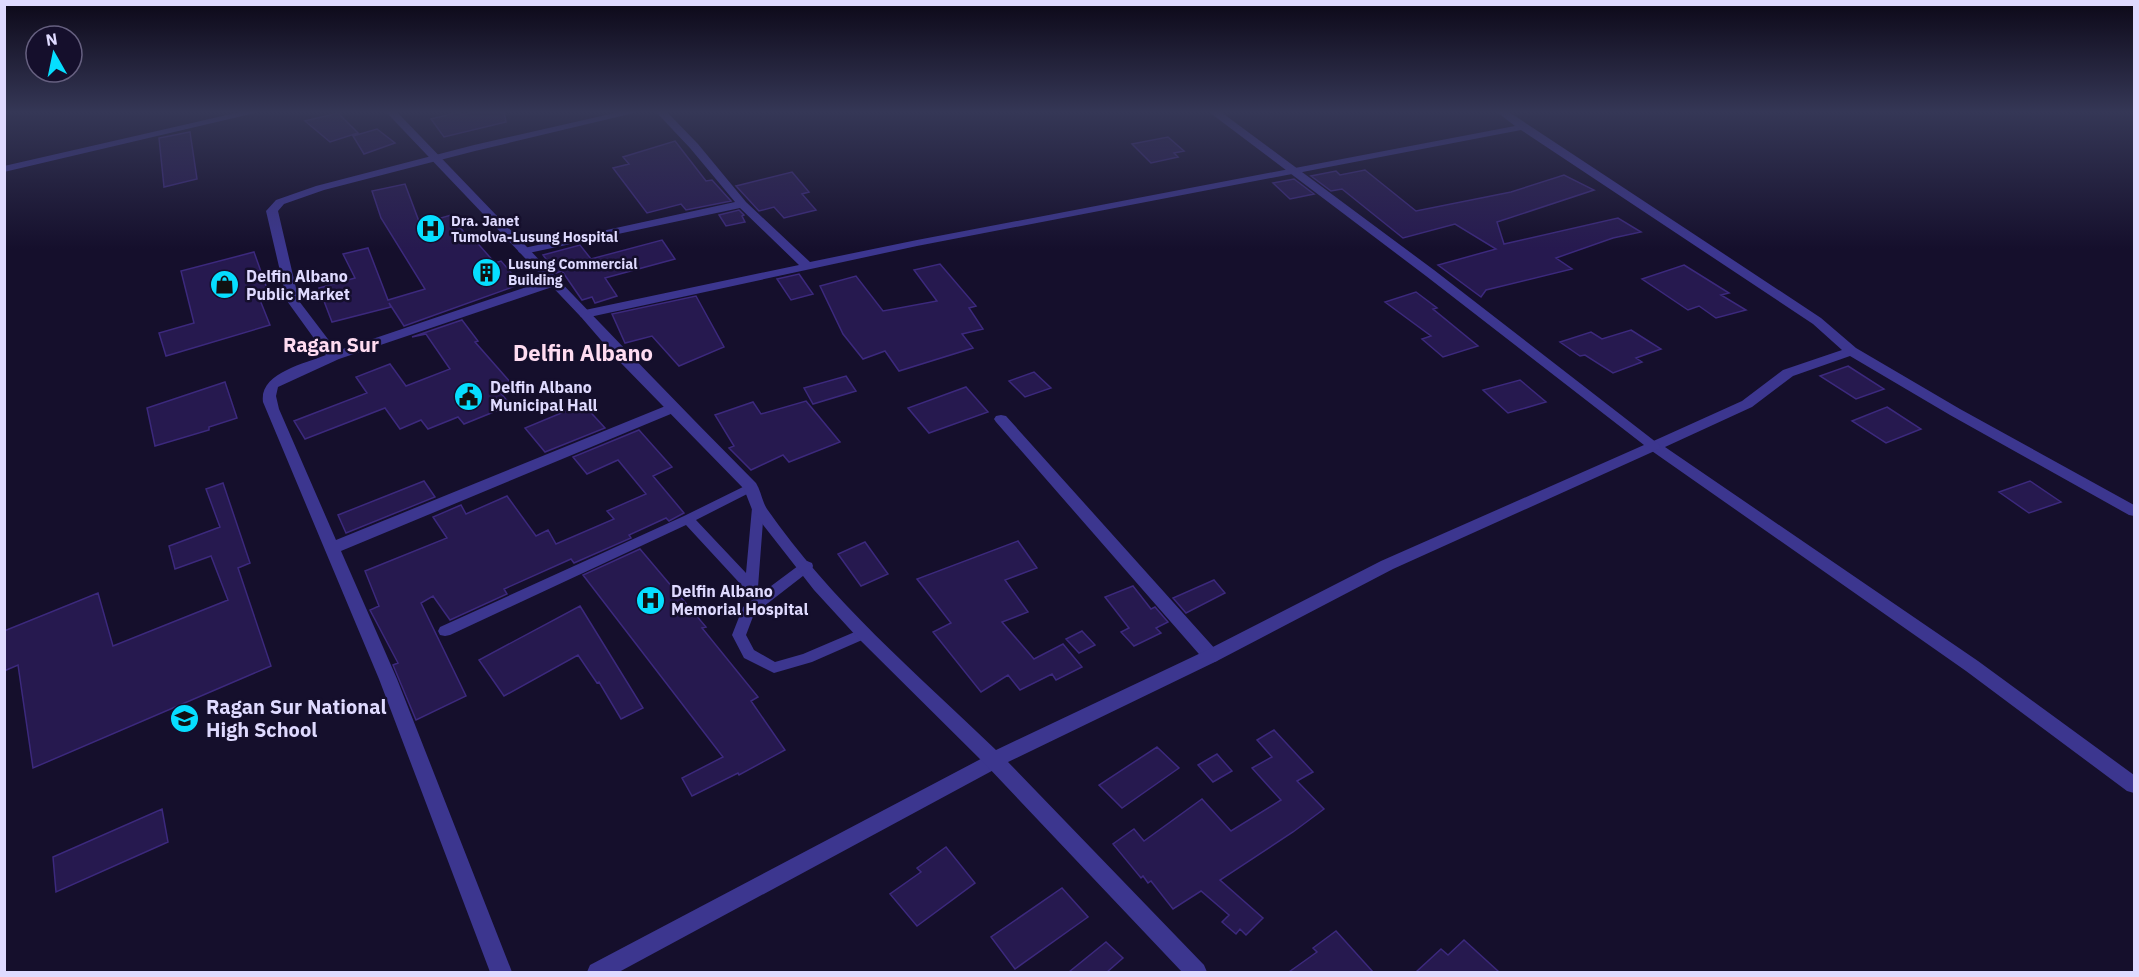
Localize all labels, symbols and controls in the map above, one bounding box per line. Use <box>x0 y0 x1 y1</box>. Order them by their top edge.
north arrow <box>24 24 84 84</box>
text: N <box>44 28 59 50</box>
place label: Dra. Janet Tumolva-Lusung Hospital <box>451 212 618 246</box>
hospital icon: Dra. Janet Tumolva-Lusung Hospital <box>414 213 446 245</box>
place label: Lusung Commercial Building <box>508 255 637 289</box>
building icon: Lusung Commercial Building <box>471 256 503 288</box>
place label: Delfin Albano Public Market <box>246 266 350 304</box>
shop icon: Delfin Albano Public Market <box>209 269 241 301</box>
district label: Ragan Sur <box>283 331 379 358</box>
district label: Delfin Albano <box>513 338 653 367</box>
place label: Delfin Albano Municipal Hall <box>490 377 597 415</box>
public building icon: Delfin Albano Municipal Hall <box>453 380 485 412</box>
place label: Delfin Albano Memorial Hospital <box>671 581 808 619</box>
hospital icon: Delfin Albano Memorial Hospital <box>634 584 666 616</box>
place label: Ragan Sur National High School <box>206 693 387 743</box>
school or university icon: Ragan Sur National High School <box>169 702 201 734</box>

